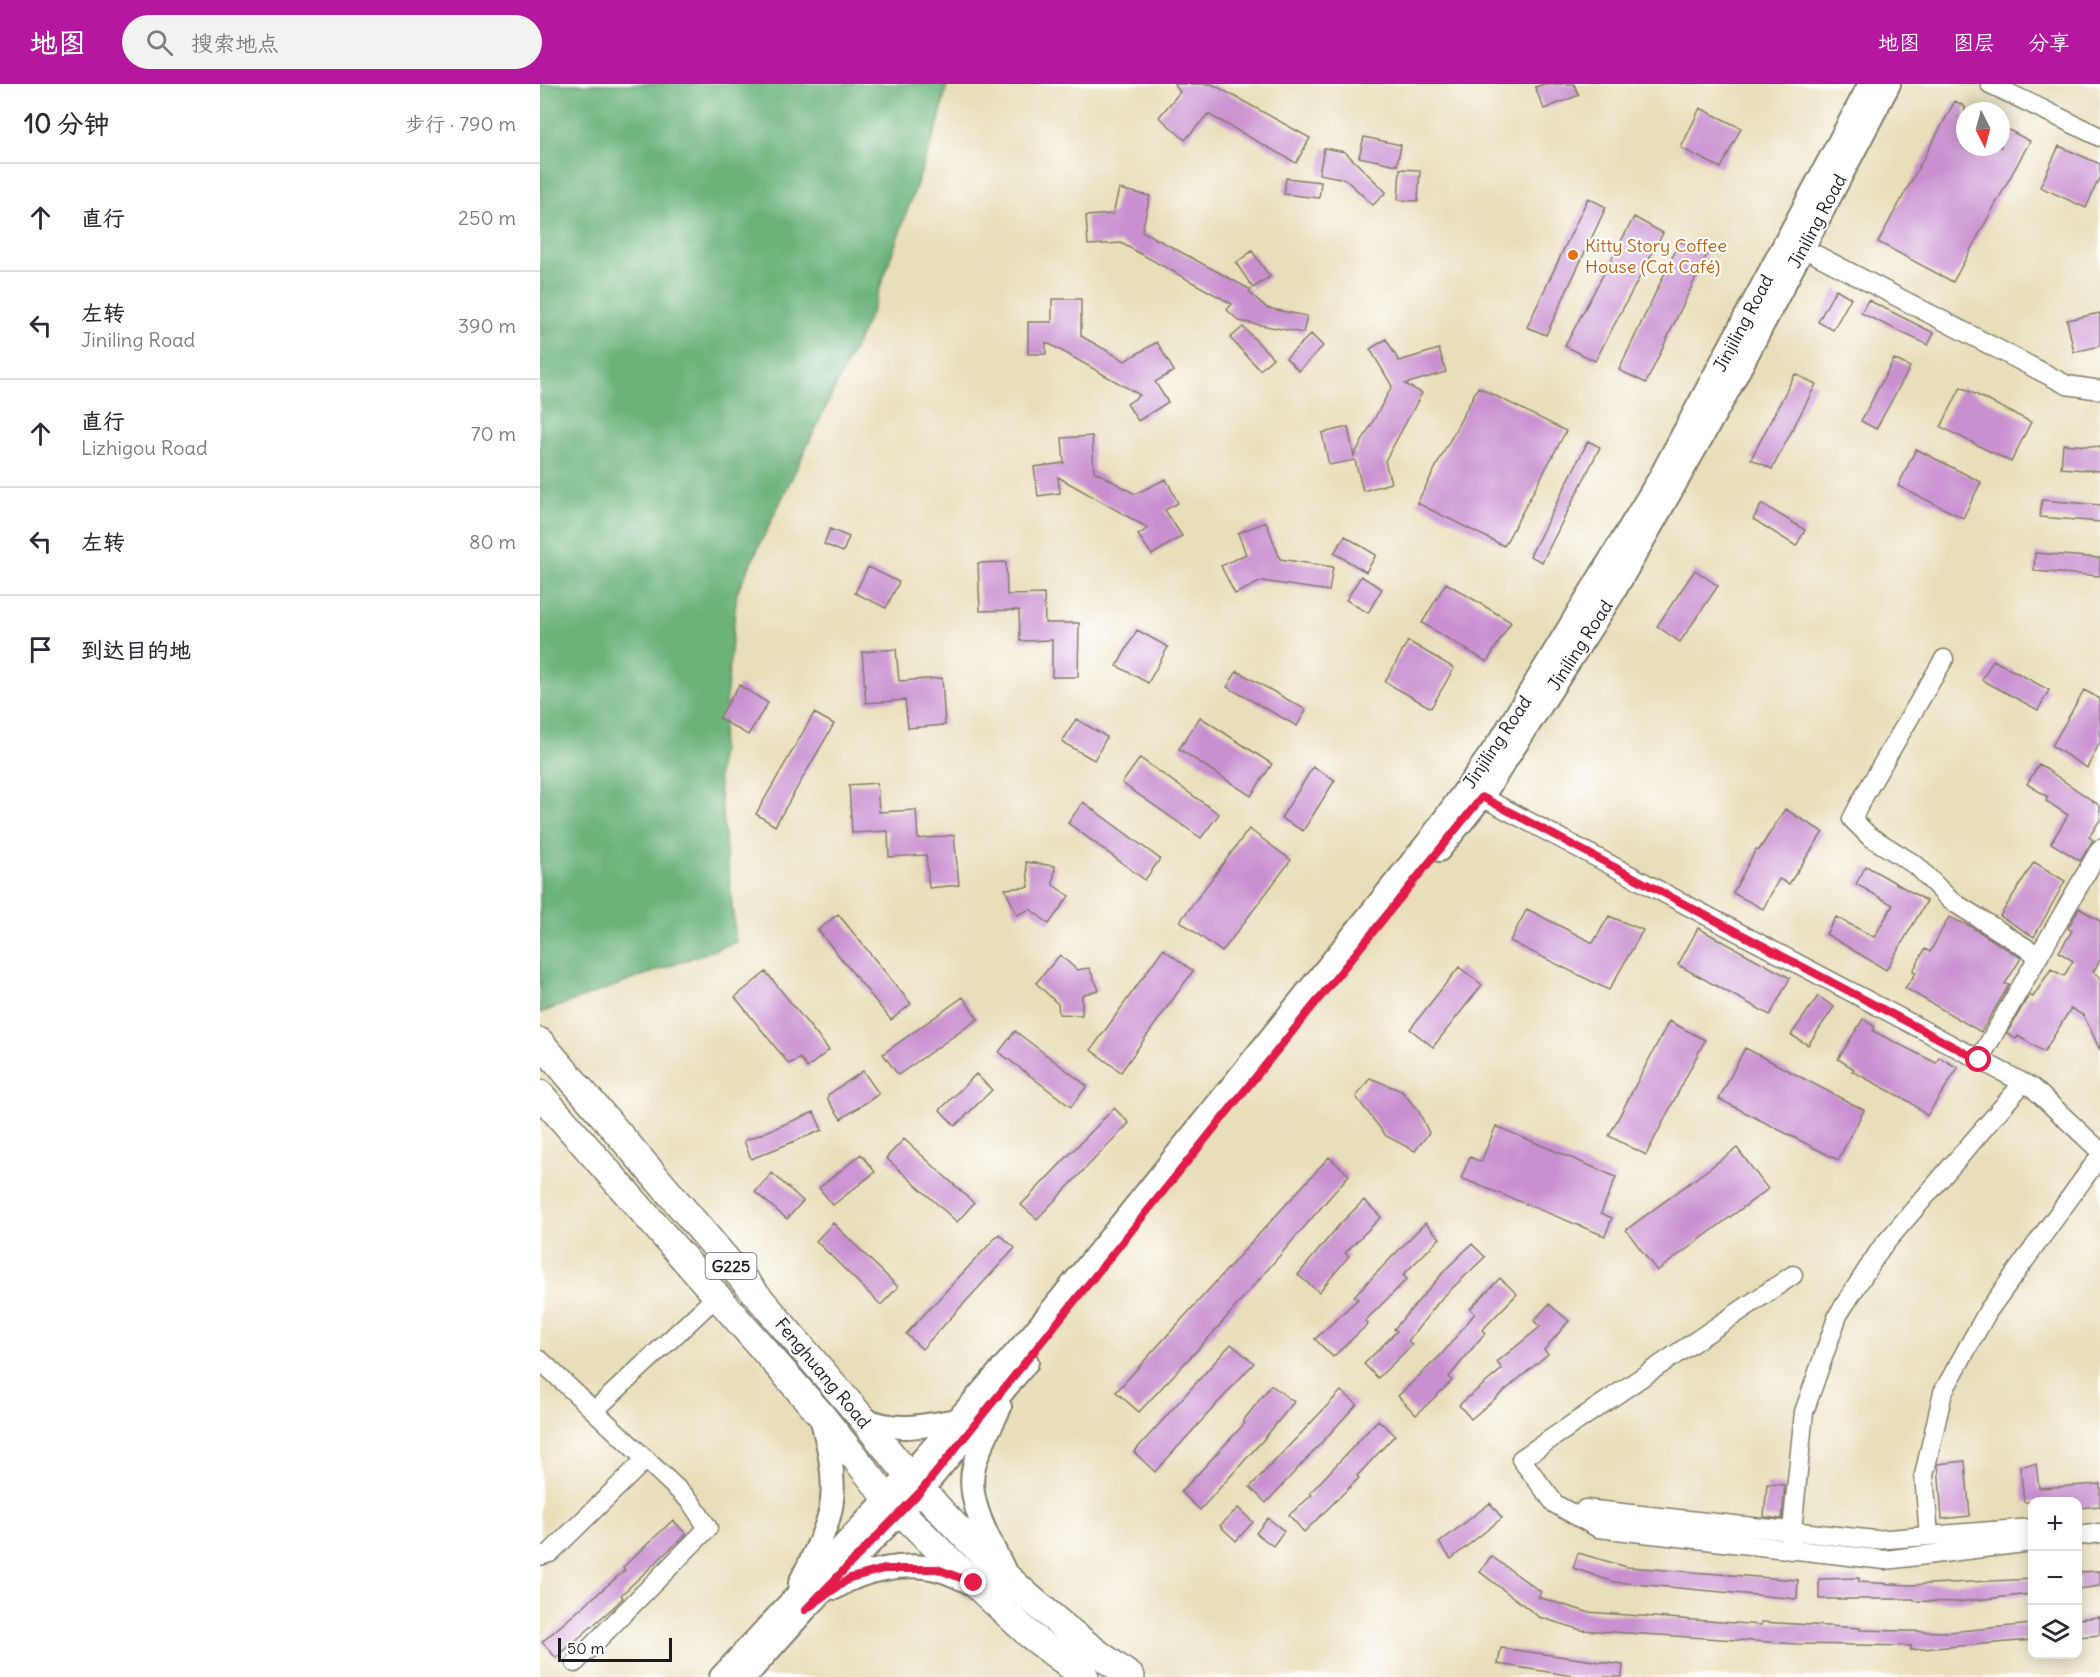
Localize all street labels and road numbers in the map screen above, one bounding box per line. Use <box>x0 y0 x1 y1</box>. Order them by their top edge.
street label: Jiniling Road <box>1783 170 1851 272</box>
street label: Jinjiling Road <box>1708 270 1778 376</box>
street label: Jiniling Road <box>1542 595 1618 694</box>
street label: Jinjiling Road <box>1458 691 1537 793</box>
road number: G225 <box>706 1253 756 1279</box>
street label: Fenghuang Road <box>770 1313 876 1433</box>

